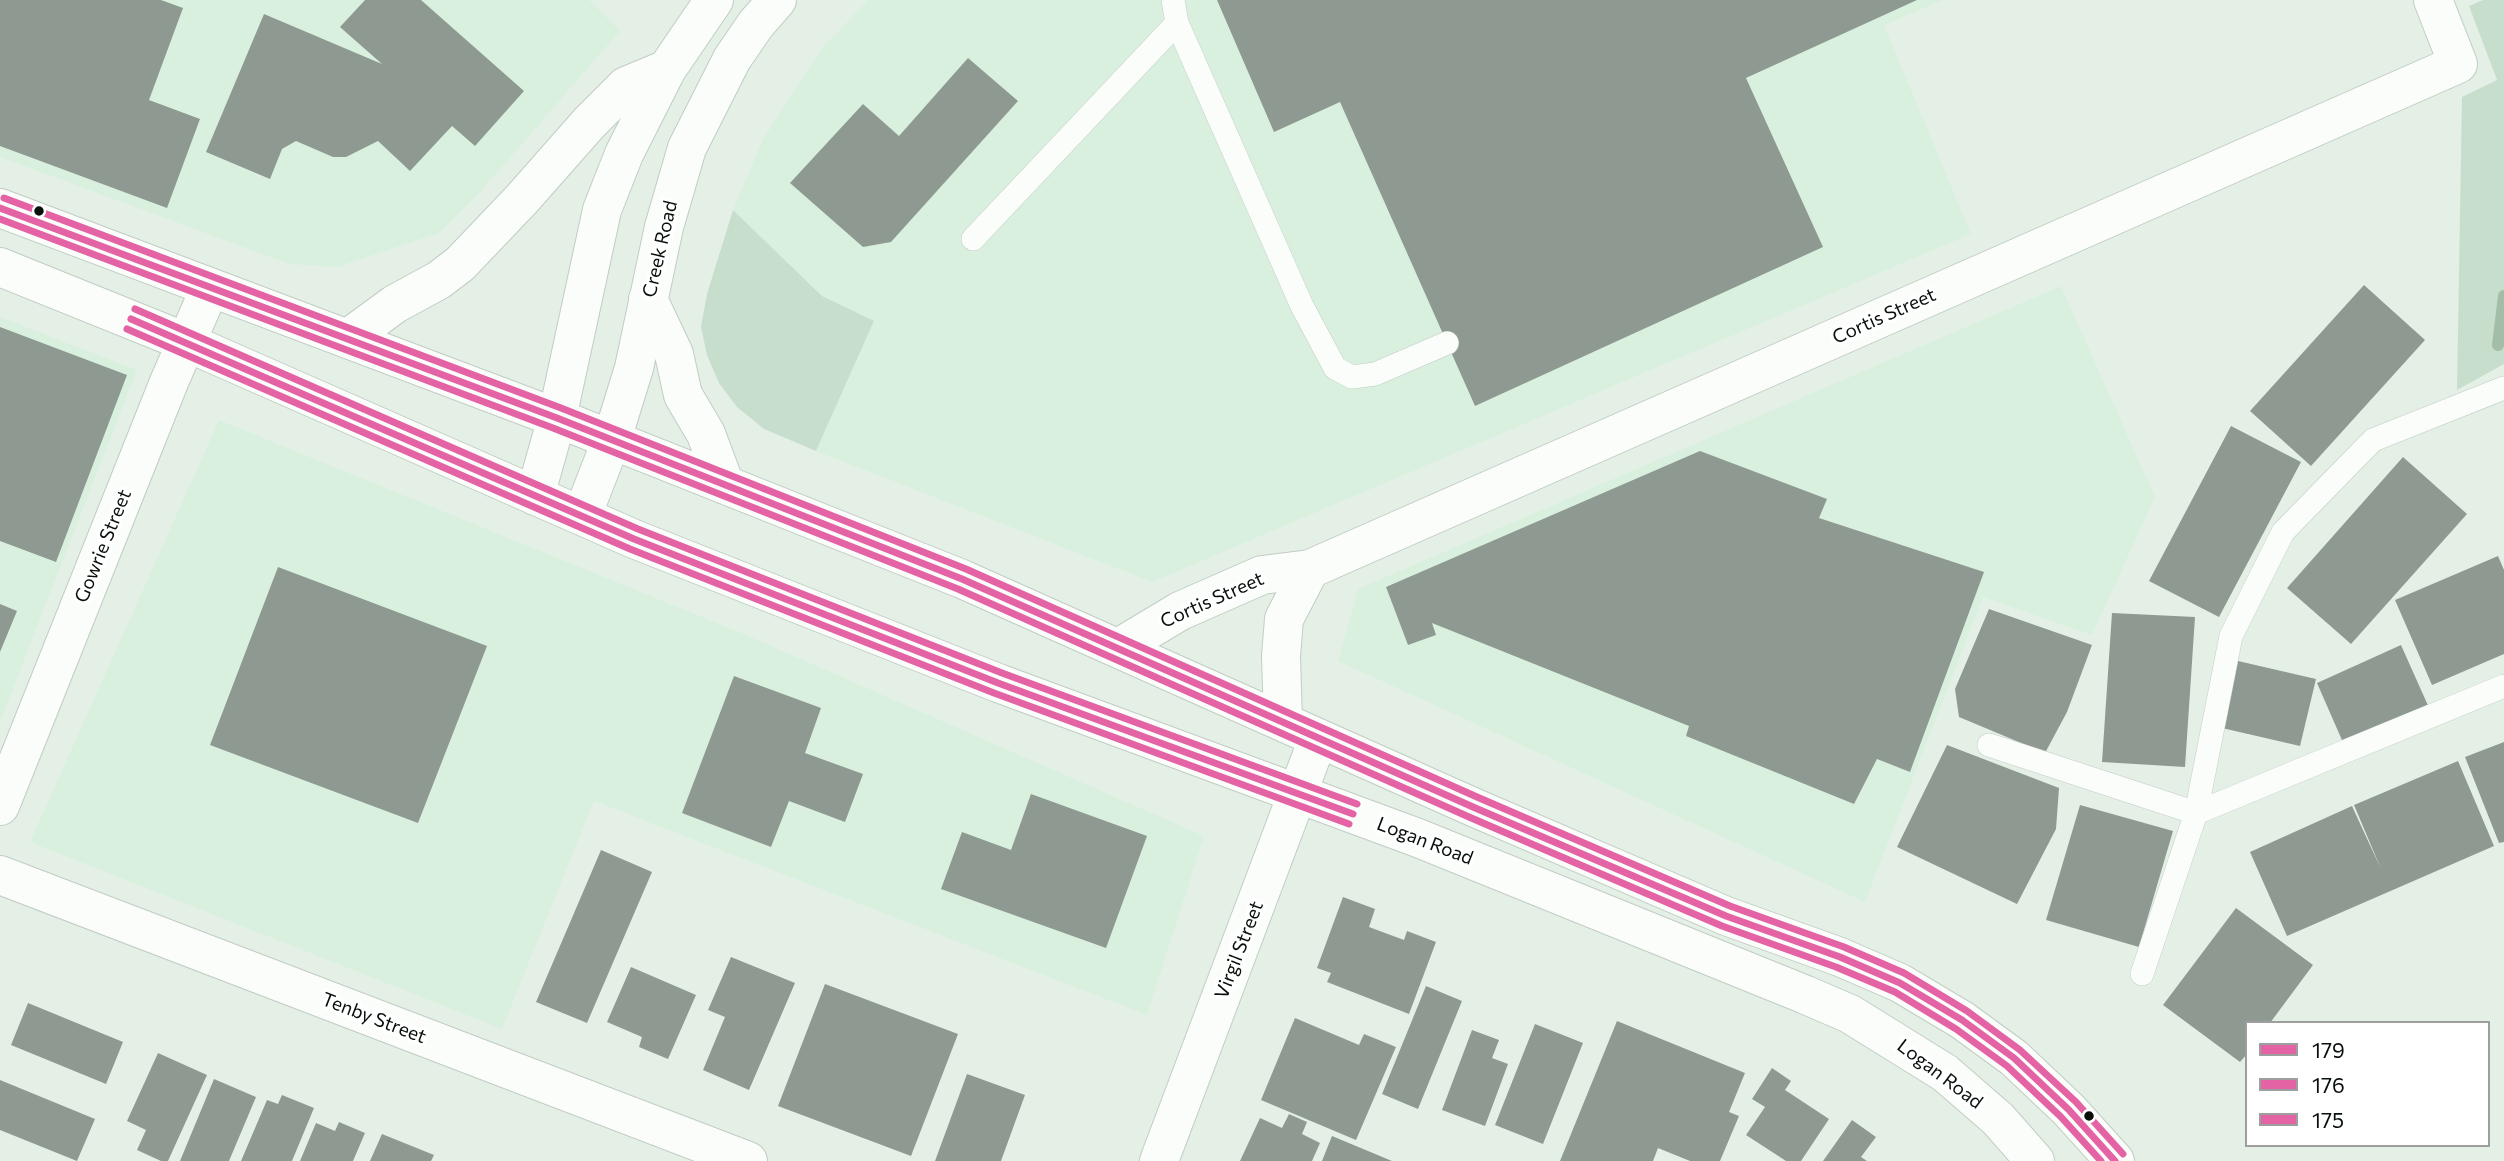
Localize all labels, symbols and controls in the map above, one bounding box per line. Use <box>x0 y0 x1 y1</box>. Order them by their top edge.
street label: Creek Road <box>638 198 682 300</box>
unlabelled marker <box>32 204 46 218</box>
street label: Cortis Street <box>1829 283 1939 349</box>
street label: Gowrie Street <box>70 486 136 606</box>
street label: Cortis Street <box>1157 567 1267 633</box>
street label: Logan Road <box>1374 812 1476 870</box>
street label: Virgil Street <box>1210 898 1268 1002</box>
street label: Tenby Street <box>319 988 429 1048</box>
legend <box>2245 1021 2490 1147</box>
street label: Logan Road <box>1893 1034 1987 1114</box>
text: 179 <box>2312 1037 2345 1062</box>
text: 176 <box>2312 1072 2345 1097</box>
text: 175 <box>2312 1107 2344 1132</box>
unlabelled marker <box>2082 1109 2096 1123</box>

